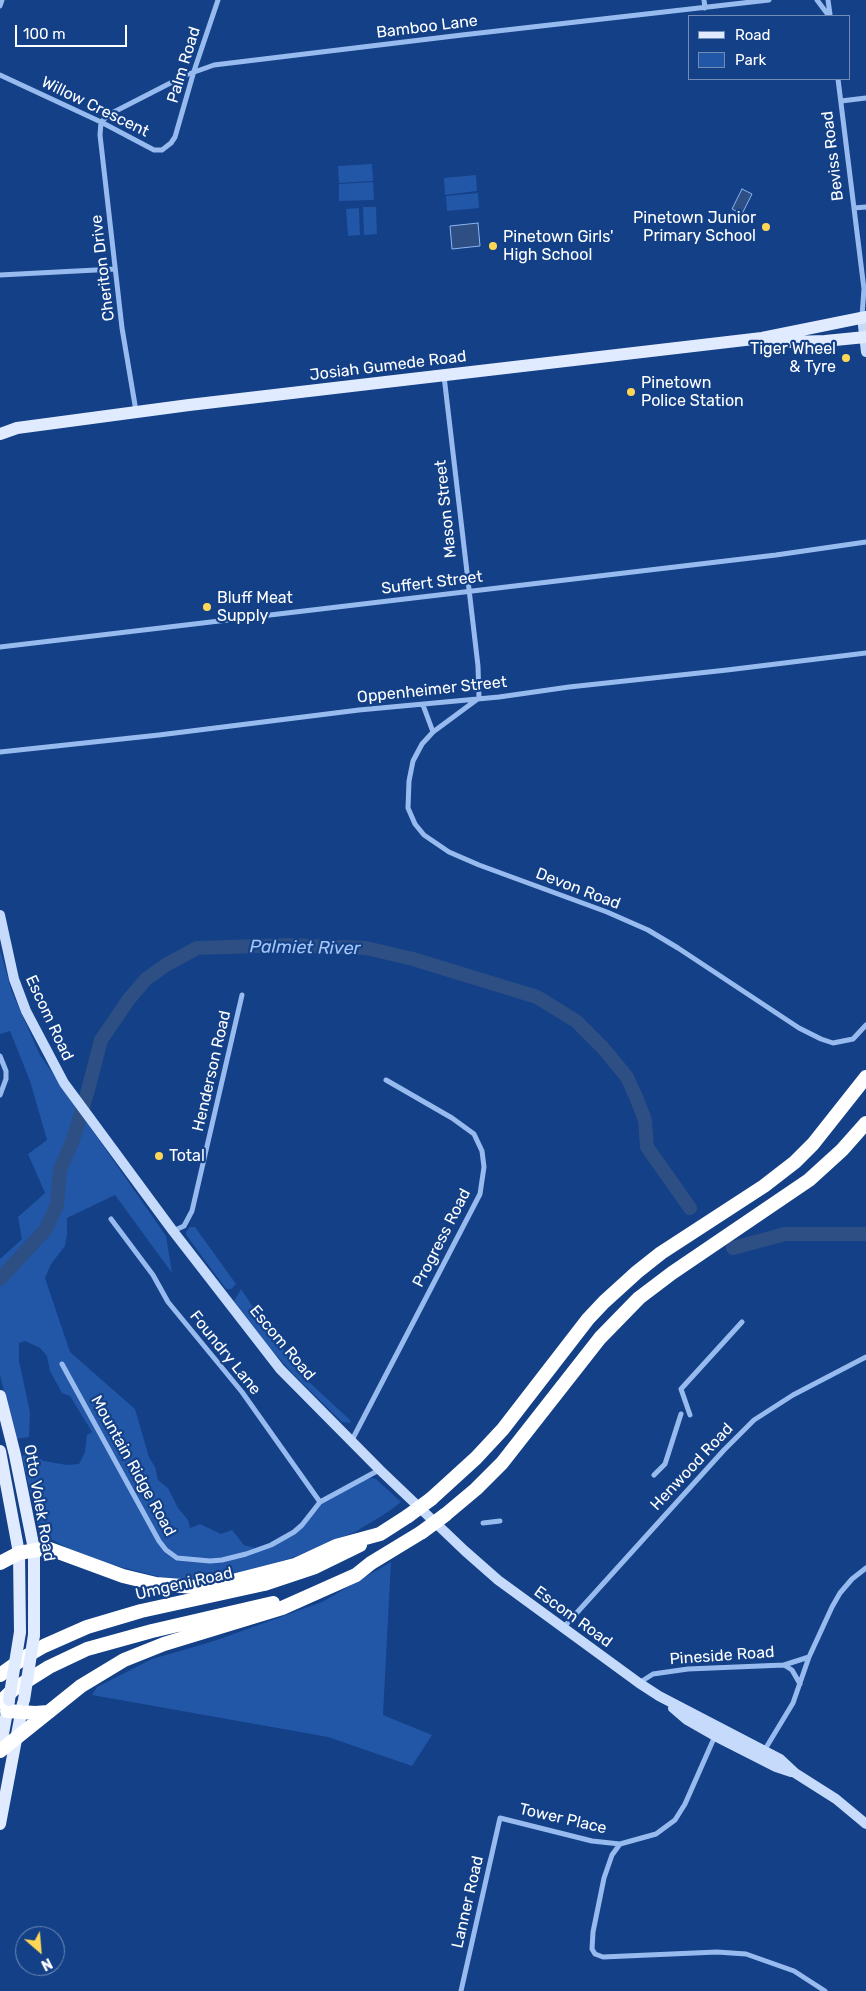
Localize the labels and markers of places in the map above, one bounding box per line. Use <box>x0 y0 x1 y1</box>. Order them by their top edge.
place label: Pinetown Junior Primary School <box>633 208 756 246</box>
marker: Pinetown Junior Primary School <box>760 221 772 233</box>
place label: Pinetown Girls' High School <box>503 227 613 265</box>
marker: Pinetown Girls' High School <box>487 240 499 252</box>
place label: Tiger Wheel & Tyre <box>750 339 836 377</box>
marker: Tiger Wheel & Tyre <box>840 352 852 364</box>
place label: Pinetown Police Station <box>641 373 744 411</box>
marker: Pinetown Police Station <box>625 386 637 398</box>
place label: Bluff Meat Supply <box>217 588 293 626</box>
marker: Bluff Meat Supply <box>201 601 213 613</box>
place label: Total <box>169 1146 205 1166</box>
marker: Total <box>153 1150 165 1162</box>

